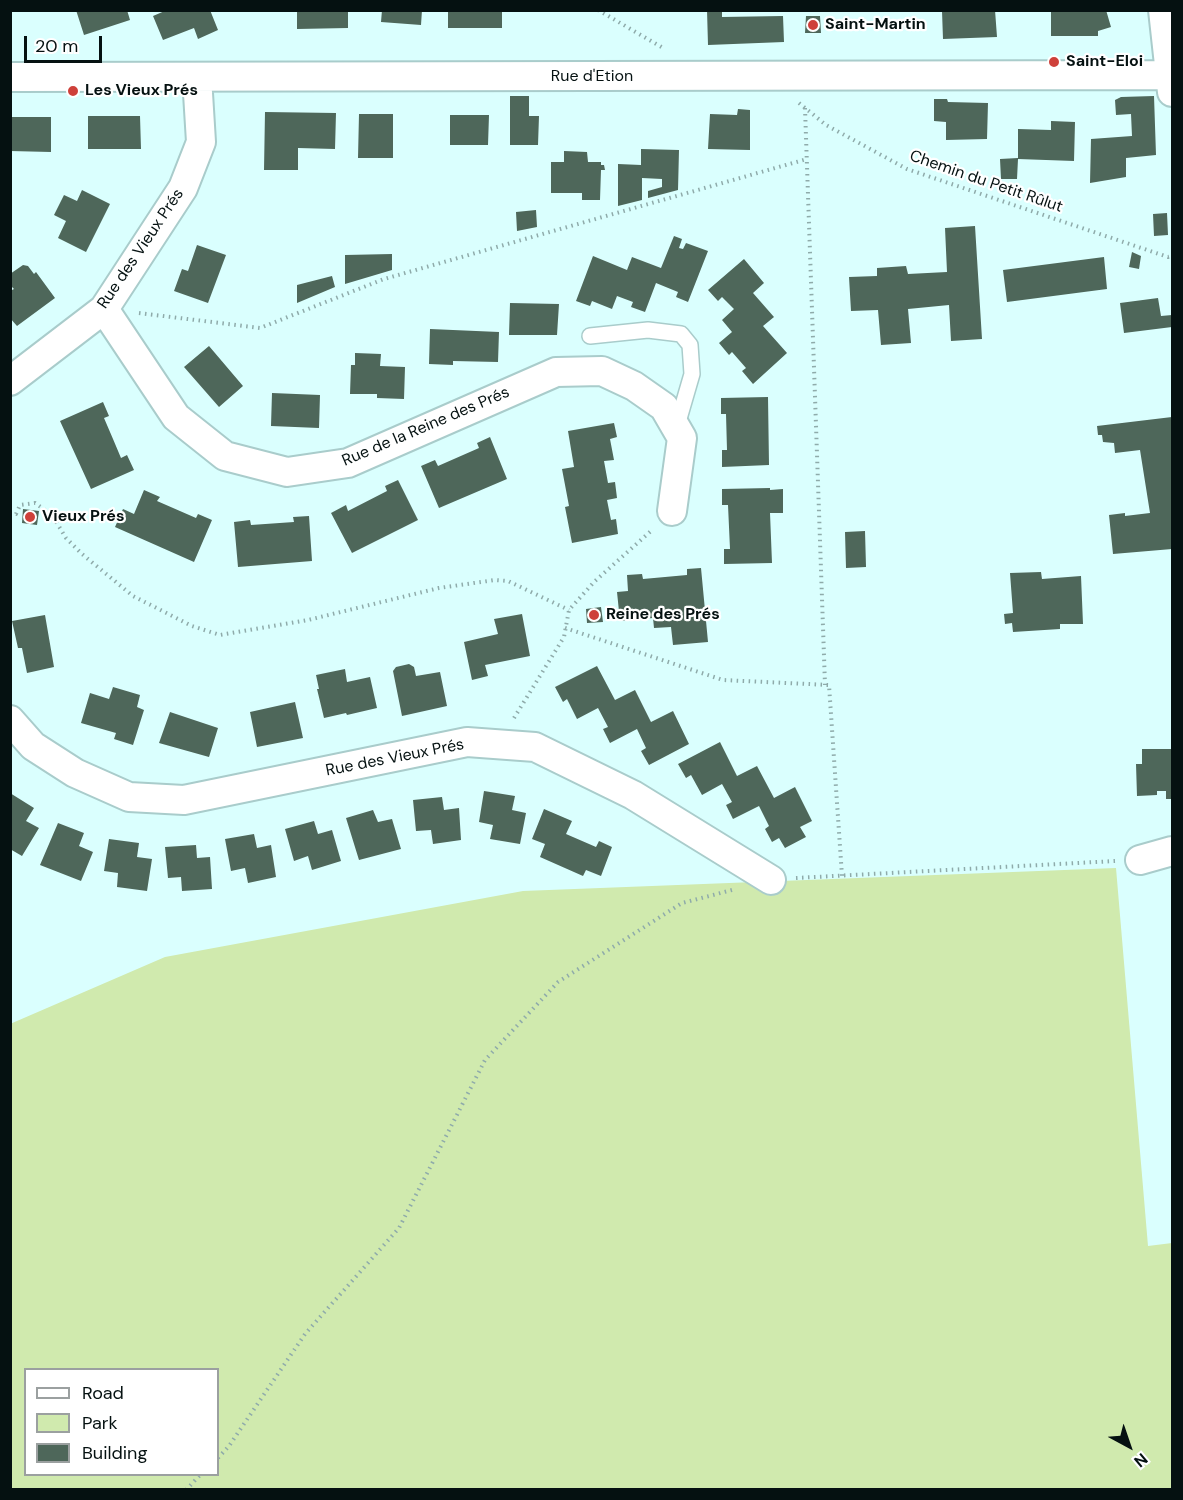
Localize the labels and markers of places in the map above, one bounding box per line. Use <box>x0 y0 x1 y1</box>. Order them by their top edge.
place label: Saint-Martin <box>825 15 926 35</box>
marker: Saint-Martin <box>806 18 820 32</box>
place label: Saint-Eloi <box>1066 52 1143 72</box>
marker: Saint-Eloi <box>1047 55 1061 69</box>
place label: Les Vieux Prés <box>85 81 198 101</box>
marker: Les Vieux Prés <box>66 84 80 98</box>
place label: Vieux Prés <box>42 507 124 527</box>
marker: Vieux Prés <box>23 510 37 524</box>
place label: Reine des Prés <box>606 605 720 625</box>
marker: Reine des Prés <box>587 608 601 622</box>

